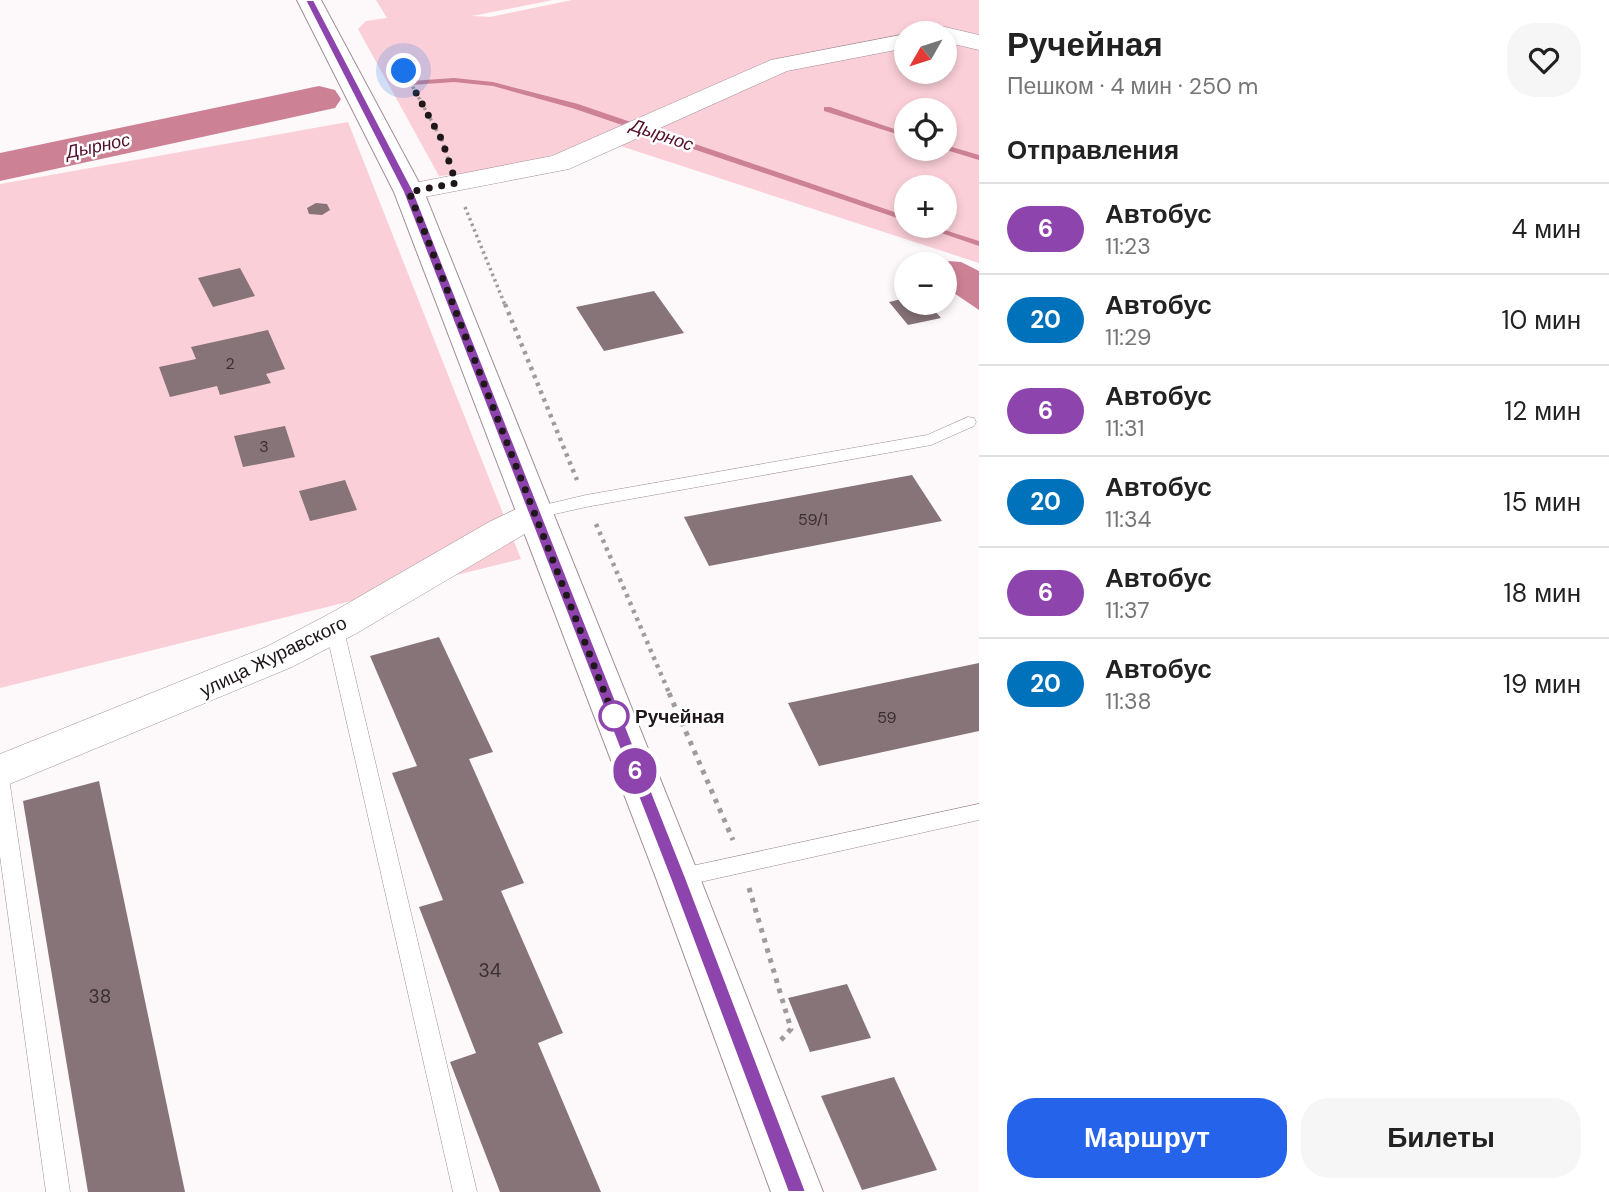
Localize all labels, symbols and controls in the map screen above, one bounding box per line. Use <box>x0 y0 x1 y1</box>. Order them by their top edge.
north arrow <box>894 21 957 84</box>
map controls <box>894 21 957 315</box>
text: Ручейная <box>1007 23 1163 66</box>
button: heart <box>1507 23 1581 97</box>
your location <box>386 53 421 88</box>
text: Пешком · 4 мин · 250 m <box>1007 71 1258 101</box>
button: locate <box>894 98 957 161</box>
water label: Дырнос <box>626 112 697 157</box>
water label: Дырнос <box>62 128 132 165</box>
text: Отправления <box>1007 133 1179 167</box>
button: + <box>894 175 957 238</box>
text: Автобус <box>1105 197 1212 231</box>
text: 4 мин <box>1512 212 1581 246</box>
text: 6 <box>1038 213 1053 244</box>
text: 11:23 <box>1105 231 1151 261</box>
button: − <box>894 252 957 315</box>
text: Автобус <box>1105 288 1212 322</box>
text: 10 мин <box>1501 303 1581 337</box>
text: 20 <box>1030 304 1061 335</box>
text: 11:29 <box>1105 322 1151 352</box>
house number: 2 <box>225 353 235 374</box>
text: Автобус <box>1105 379 1212 413</box>
text: 12 мин <box>1504 394 1581 428</box>
text: 6 <box>1038 395 1053 426</box>
text: 11:31 <box>1105 413 1144 443</box>
house number: 3 <box>259 436 269 457</box>
text: Автобус <box>1105 470 1212 504</box>
text: 15 мин <box>1503 485 1581 519</box>
text: 20 <box>1030 486 1061 517</box>
text: 11:34 <box>1105 504 1152 534</box>
house number: 59/1 <box>798 509 828 530</box>
text: Автобус <box>1105 561 1212 595</box>
text: 18 мин <box>1503 576 1581 610</box>
text: 6 <box>1038 577 1053 608</box>
text: 11:37 <box>1105 595 1149 625</box>
street label: улица Журавского <box>196 610 351 703</box>
text: Автобус <box>1105 652 1212 686</box>
text: 19 мин <box>1503 667 1581 701</box>
text: 20 <box>1030 668 1061 699</box>
text: 11:38 <box>1105 686 1152 716</box>
marker: Ручейная <box>599 701 629 731</box>
place label: Ручейная <box>635 704 725 729</box>
house number: 59 <box>877 707 897 728</box>
line badge: 6 <box>612 748 658 794</box>
text: 6 <box>627 755 643 786</box>
house number: 34 <box>479 958 501 983</box>
house number: 38 <box>89 984 111 1009</box>
button: Маршрут <box>1007 1098 1287 1178</box>
button: Билеты <box>1301 1098 1581 1178</box>

